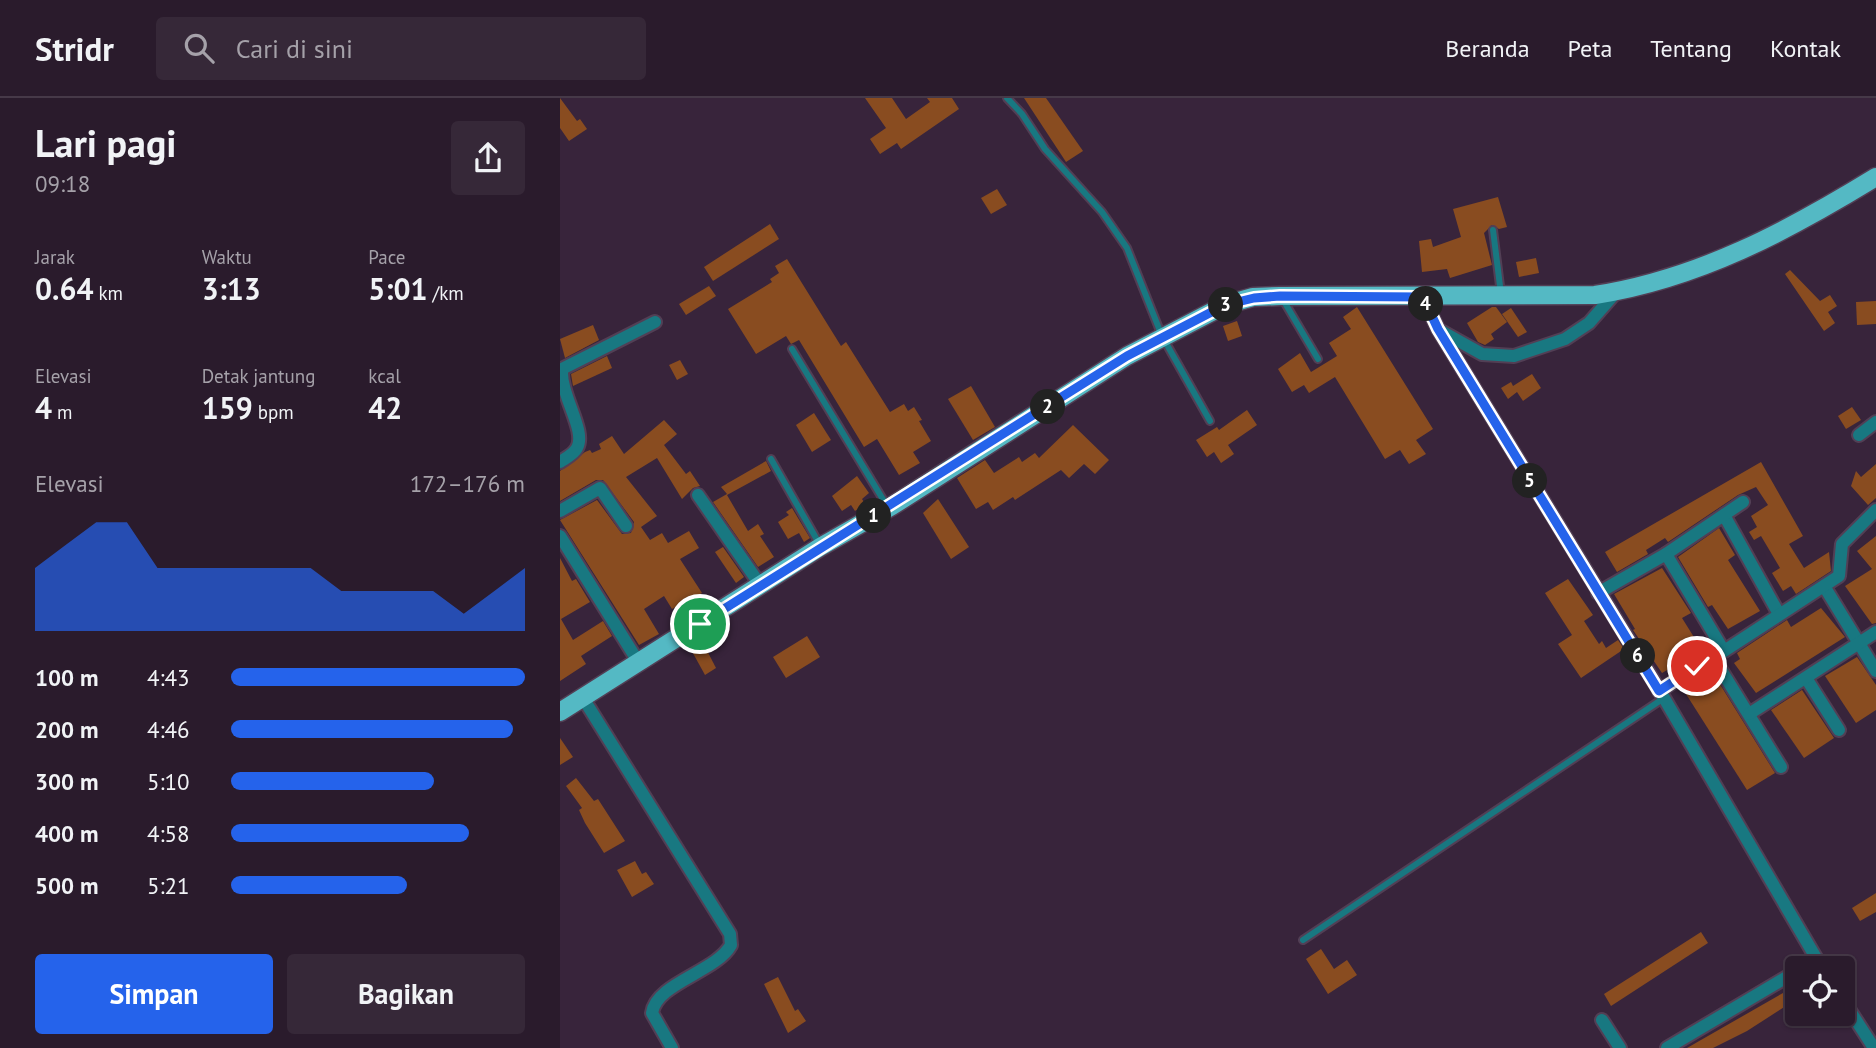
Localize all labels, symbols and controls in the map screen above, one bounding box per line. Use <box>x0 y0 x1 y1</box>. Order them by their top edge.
search box <box>156 17 646 80</box>
text: Stridr <box>35 27 114 70</box>
icon: search <box>180 29 218 67</box>
text: Cari di sini <box>236 32 353 65</box>
text: Beranda <box>1445 33 1530 64</box>
text: Peta <box>1568 33 1612 64</box>
text: Tentang <box>1650 33 1732 64</box>
text: Kontak <box>1770 33 1841 64</box>
text: Lari pagi <box>35 118 177 167</box>
button: share <box>451 121 525 195</box>
text: 09:18 <box>35 169 90 198</box>
text: Jarak <box>35 245 75 269</box>
text: Waktu <box>202 245 252 269</box>
text: Pace <box>368 245 406 269</box>
text: 0.64 <box>35 269 93 308</box>
text: 3:13 <box>202 269 261 308</box>
text: 5:01 <box>368 269 427 308</box>
text: km <box>93 281 123 305</box>
text: /km <box>427 281 464 305</box>
pin: 4 <box>1408 286 1444 322</box>
pin: 3 <box>1208 288 1244 322</box>
text: 4 <box>1420 291 1431 315</box>
text: 3 <box>1220 292 1231 316</box>
text: Elevasi <box>35 364 92 388</box>
text: Detak jantung <box>202 364 315 388</box>
text: kcal <box>368 364 401 388</box>
text: 4 <box>35 388 52 427</box>
text: 159 <box>202 388 253 427</box>
text: 42 <box>368 388 402 427</box>
pin: 2 <box>1030 390 1065 424</box>
text: 2 <box>1042 394 1053 418</box>
text: m <box>52 400 73 424</box>
text: bpm <box>253 400 294 424</box>
pin: 5 <box>1513 464 1548 498</box>
text: 5 <box>1524 468 1535 492</box>
text: Elevasi <box>35 469 104 498</box>
text: 172–176 m <box>410 469 525 498</box>
pin: 1 <box>856 498 892 534</box>
text: 1 <box>868 503 879 527</box>
pin <box>670 594 730 654</box>
icon: arrive <box>681 605 719 643</box>
pin <box>1667 636 1727 696</box>
pin: 6 <box>1620 638 1656 674</box>
text: 6 <box>1632 643 1643 667</box>
icon: check <box>1678 647 1716 685</box>
text: 100 m <box>35 663 98 692</box>
text: 4:43 <box>147 663 190 692</box>
text: 200 m <box>35 715 98 744</box>
text: 4:46 <box>147 715 190 744</box>
text: 300 m <box>35 767 98 796</box>
text: 5:10 <box>147 767 190 796</box>
text: 400 m <box>35 819 98 848</box>
text: 4:58 <box>147 819 190 848</box>
text: 500 m <box>35 871 98 900</box>
text: 5:21 <box>147 871 190 900</box>
button: Simpan <box>35 954 273 1034</box>
button: Bagikan <box>287 954 525 1034</box>
map controls <box>1785 956 1855 1026</box>
button: locate <box>1785 956 1855 1026</box>

